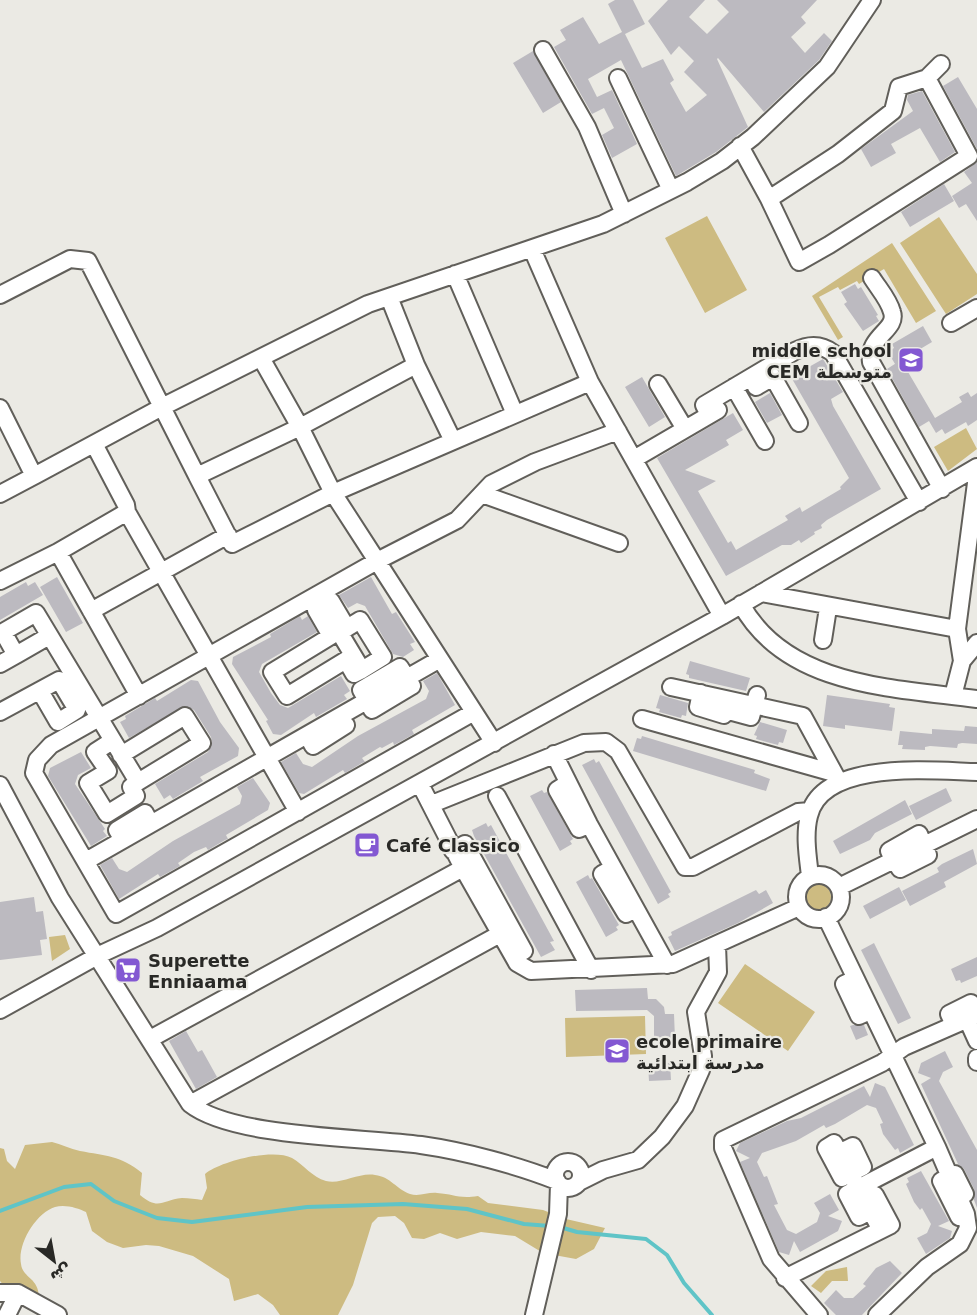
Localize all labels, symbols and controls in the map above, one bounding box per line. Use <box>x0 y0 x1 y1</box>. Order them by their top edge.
place label: middle school CEM متوسطة <box>752 340 892 383</box>
school or university icon: middle school CEM متوسطة <box>896 345 926 375</box>
cafe icon: Café Classico <box>352 830 382 860</box>
place label: Café Classico <box>386 835 520 856</box>
place label: Superette Enniaama <box>148 950 249 992</box>
supermarket icon: Superette Enniaama <box>113 955 143 985</box>
place label: ecole primaire مدرسة ابتدائية <box>636 1031 782 1073</box>
school or university icon: ecole primaire مدرسة ابتدائية <box>602 1036 632 1066</box>
north arrow <box>24 1231 84 1291</box>
text: ش <box>47 1260 76 1287</box>

